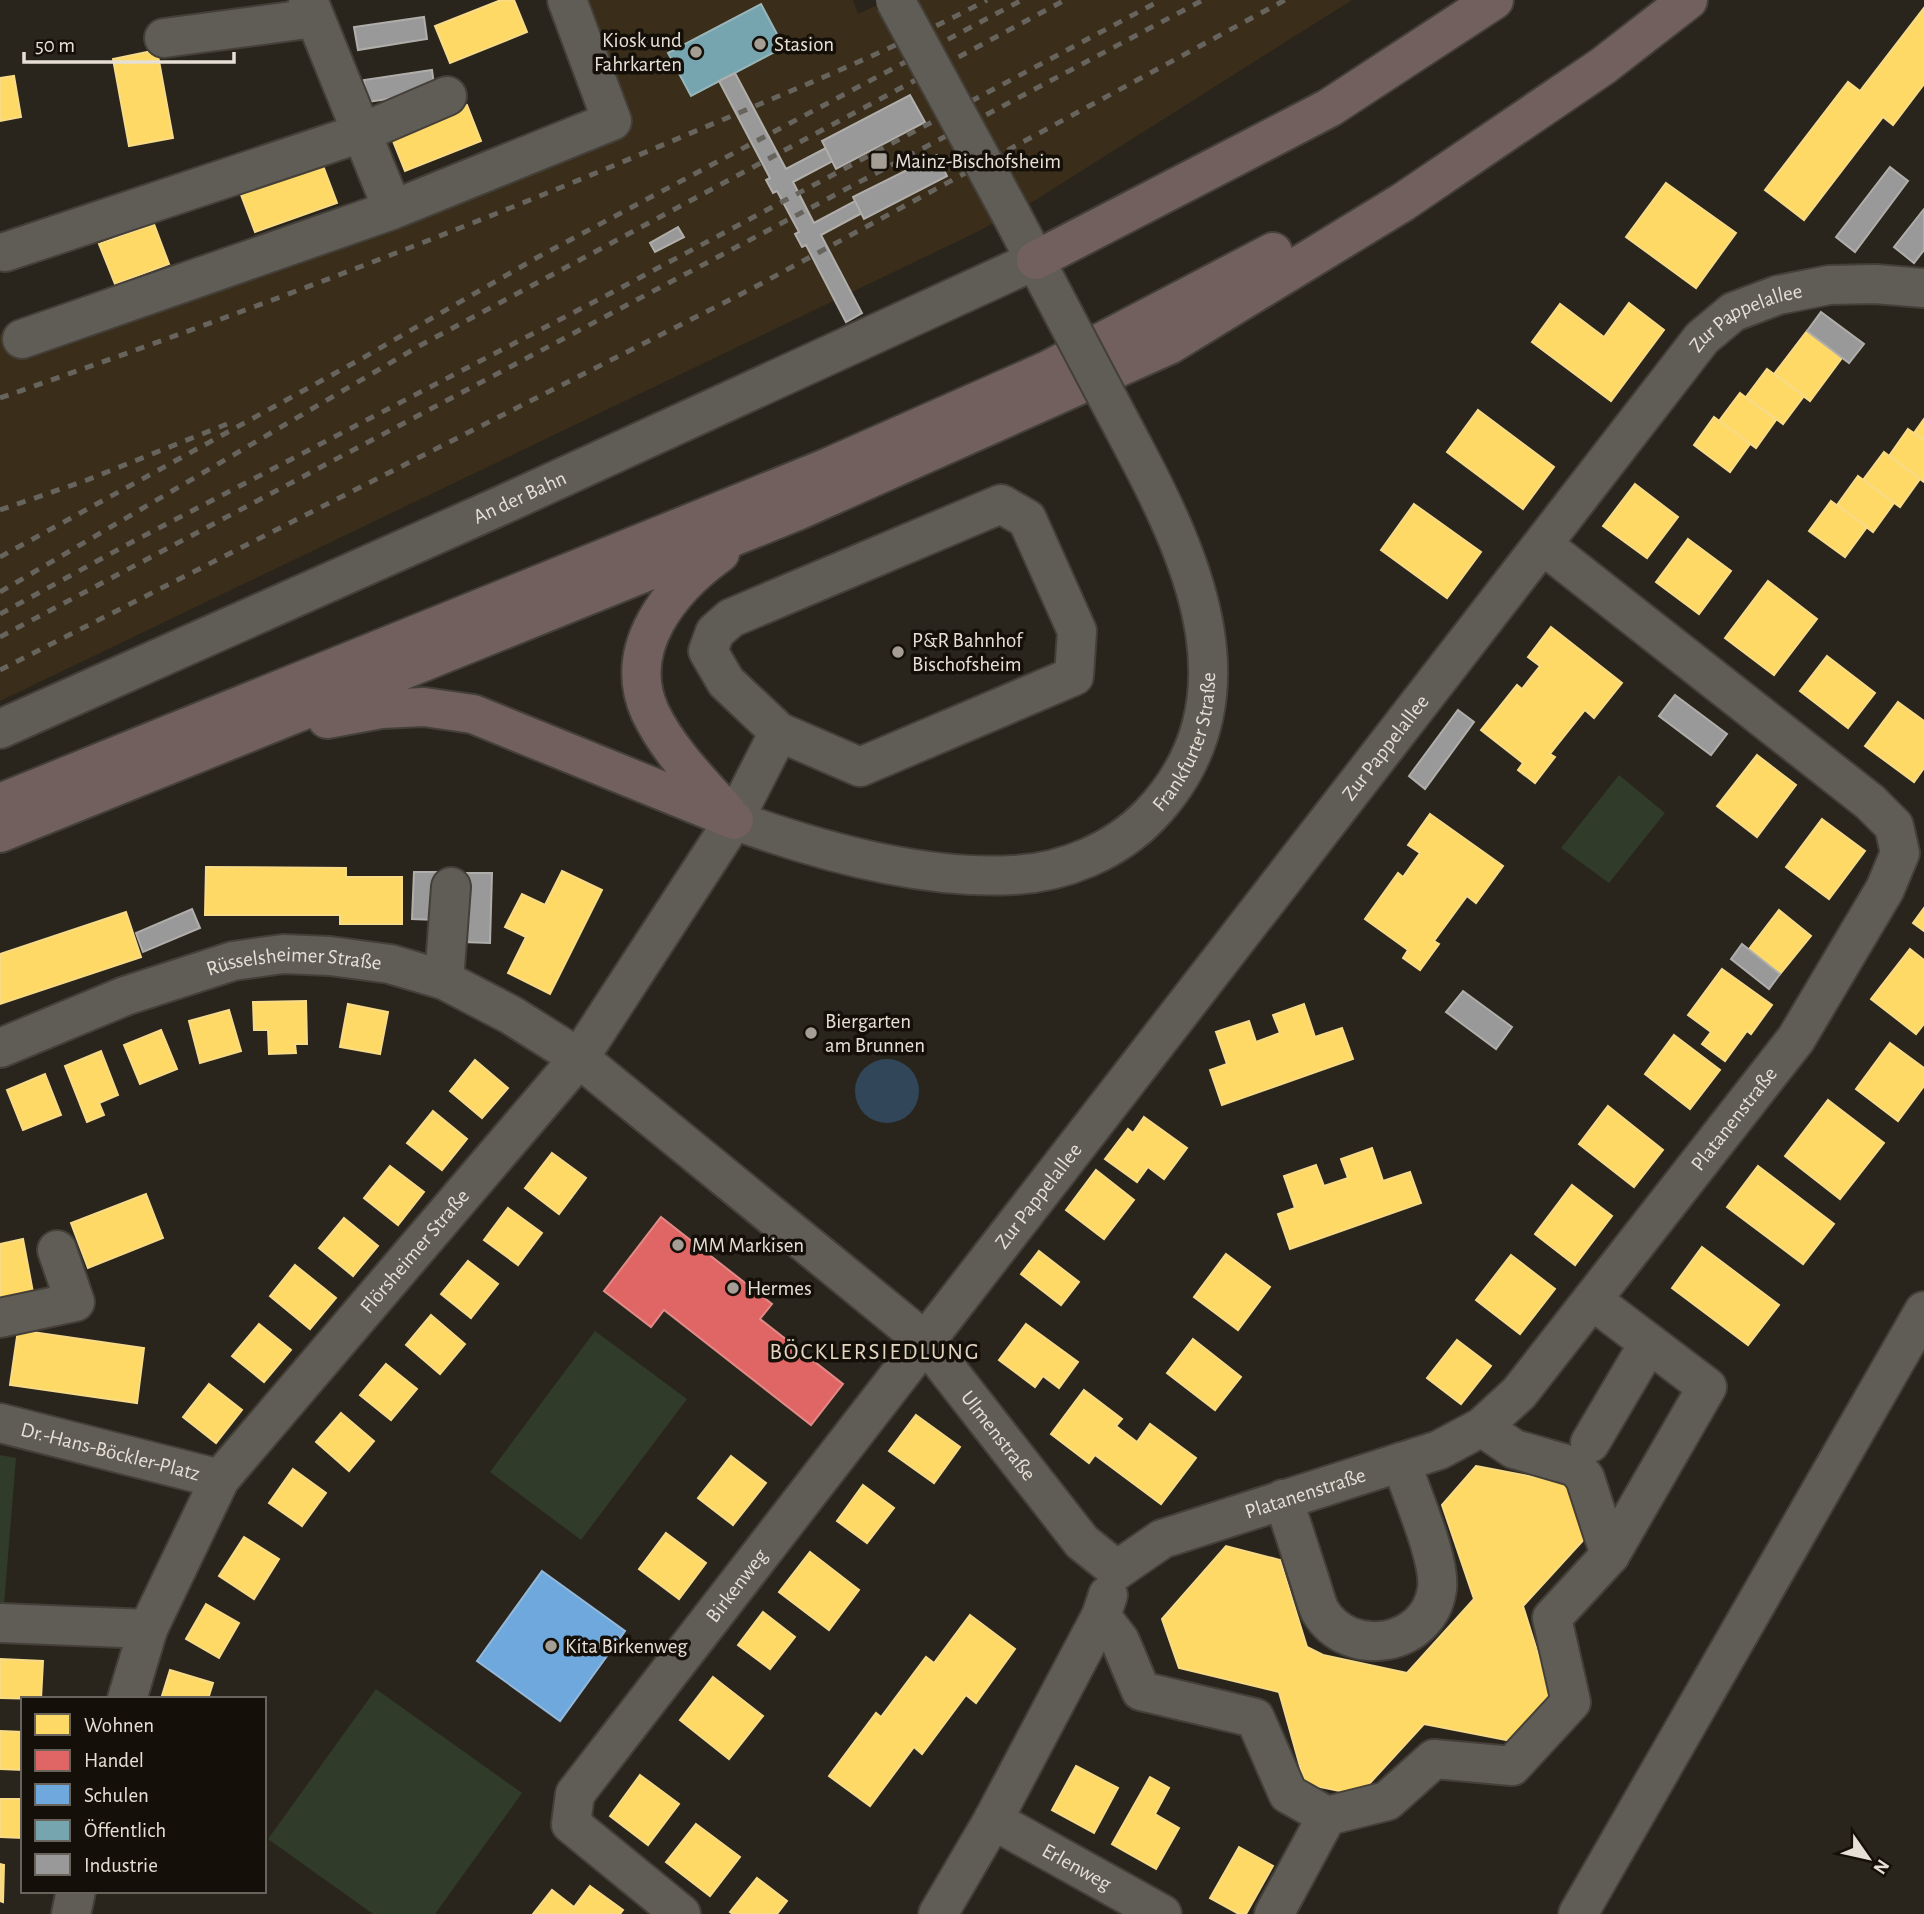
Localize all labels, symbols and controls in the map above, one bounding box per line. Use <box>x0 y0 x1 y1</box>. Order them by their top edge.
scale bar <box>24 21 234 65</box>
place label: Kiosk und Fahrkarten <box>594 30 682 75</box>
place label: Stasion <box>774 34 834 55</box>
text: 50 m <box>35 35 75 56</box>
marker: Stasion <box>752 36 768 52</box>
marker: Kiosk und Fahrkarten <box>688 44 704 60</box>
marker: Mainz-Bischofsheim <box>869 151 889 171</box>
place label: Mainz-Bischofsheim <box>895 151 1061 172</box>
street label: Zur Pappelallee <box>1685 280 1804 356</box>
street label: An der Bahn <box>470 467 569 528</box>
place label: P&R Bahnhof Bischofsheim <box>912 630 1024 675</box>
marker: P&R Bahnhof Bischofsheim <box>890 644 906 660</box>
street label: Frankfurter Straße <box>1149 672 1219 815</box>
street label: Zur Pappelallee <box>1338 691 1433 804</box>
street label: Rüsselsheimer Straße <box>204 944 383 980</box>
place label: Biergarten am Brunnen <box>825 1011 925 1056</box>
marker: Biergarten am Brunnen <box>803 1025 819 1041</box>
street label: Platanenstraße <box>1687 1063 1781 1175</box>
street label: Zur Pappelallee <box>991 1139 1086 1253</box>
street label: Flörsheimer Straße <box>356 1185 473 1317</box>
place label: MM Markisen <box>692 1235 804 1256</box>
marker: MM Markisen <box>670 1237 686 1253</box>
place label: Hermes <box>747 1278 812 1299</box>
marker: Hermes <box>725 1280 741 1296</box>
district label: BÖCKLERSIEDLUNG <box>770 1339 981 1364</box>
street label: Ulmenstraße <box>957 1387 1040 1485</box>
street label: Dr.-Hans-Böckler-Platz <box>19 1419 202 1484</box>
street label: Platanenstraße <box>1242 1464 1368 1523</box>
street label: Birkenweg <box>702 1545 772 1626</box>
place label: Kita Birkenweg <box>565 1636 688 1657</box>
marker: Kita Birkenweg <box>543 1638 559 1654</box>
legend <box>21 1697 266 1893</box>
text: Wohnen <box>84 1715 154 1736</box>
text: Handel <box>84 1750 144 1771</box>
text: Schulen <box>84 1785 149 1806</box>
text: Öffentlich <box>84 1819 166 1841</box>
north arrow <box>1833 1823 1903 1893</box>
street label: Erlenweg <box>1038 1840 1115 1895</box>
text: Industrie <box>84 1855 158 1876</box>
text: N <box>1869 1856 1892 1877</box>

